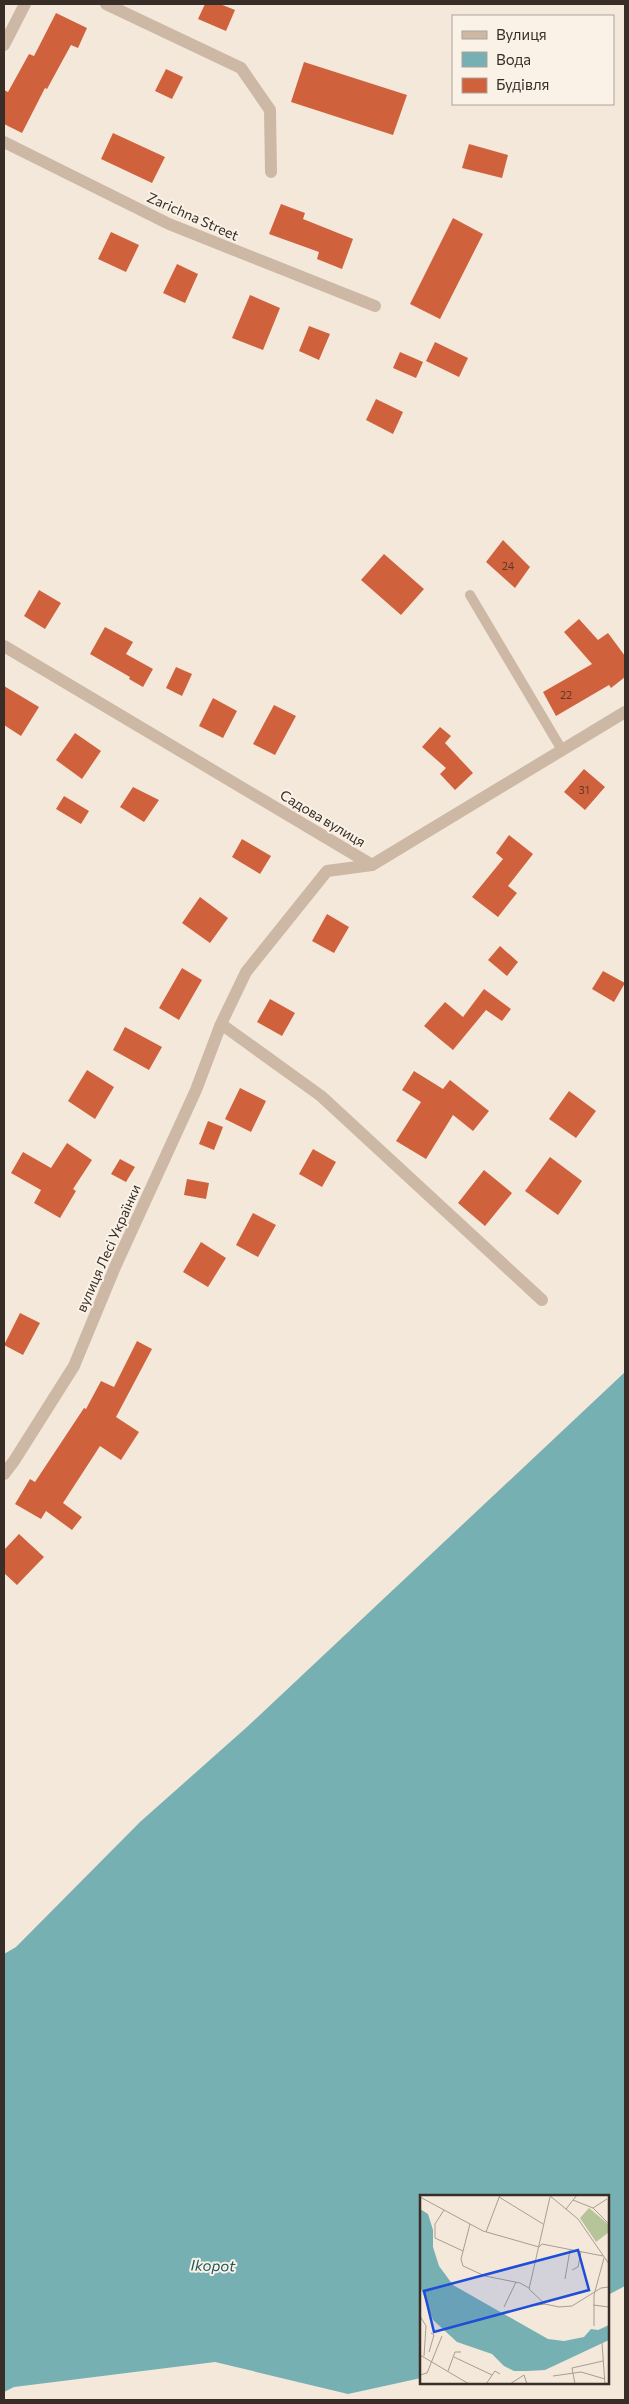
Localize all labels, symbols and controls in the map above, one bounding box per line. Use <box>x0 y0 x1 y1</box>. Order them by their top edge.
legend <box>452 15 614 105</box>
text: Вулиця <box>496 25 547 43</box>
text: Вода <box>496 50 531 68</box>
text: Будівля <box>496 75 549 93</box>
street label: Zarichna Street <box>145 188 242 244</box>
house number: 24 <box>502 559 515 572</box>
house number: 22 <box>560 688 572 701</box>
house number: 31 <box>579 783 589 796</box>
street label: Садова вулиця <box>277 786 369 850</box>
street label: вулиця Лесі Українки <box>72 1181 144 1315</box>
inset map <box>420 2195 609 2384</box>
water label: Ikopot <box>191 2256 236 2274</box>

